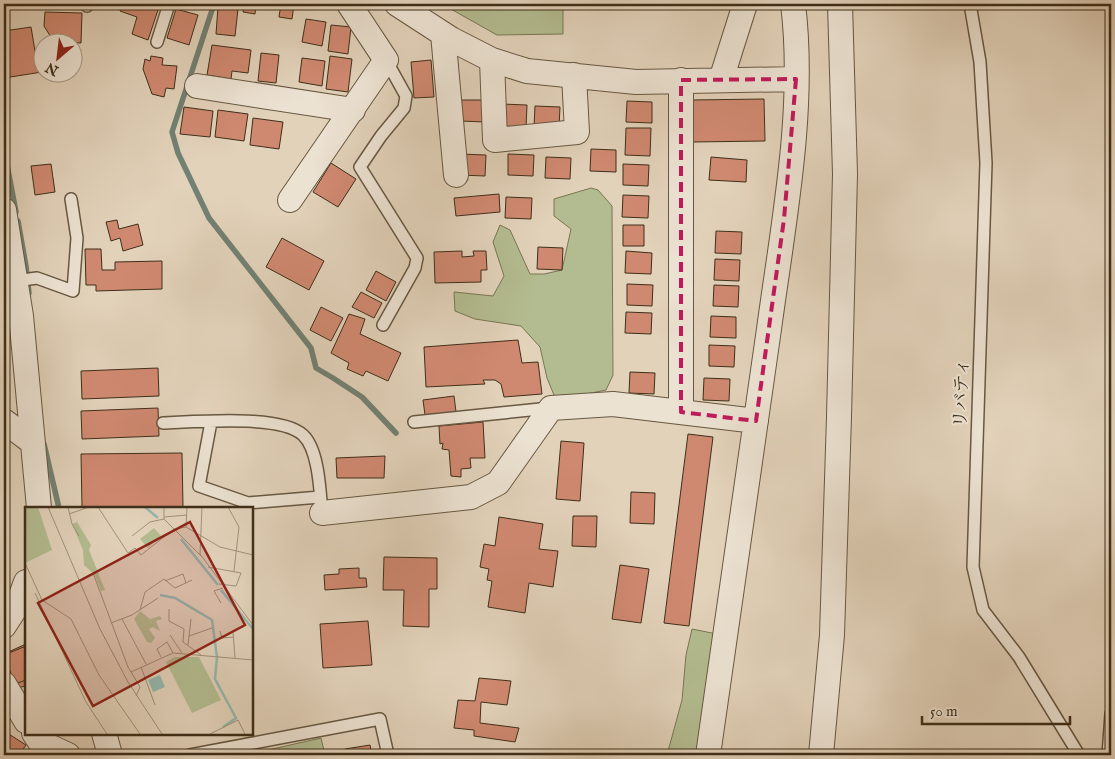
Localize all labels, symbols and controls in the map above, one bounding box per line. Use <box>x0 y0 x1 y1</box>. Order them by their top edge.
north arrow <box>32 32 82 82</box>
text: N <box>43 58 63 80</box>
street label: リバティ <box>950 358 975 428</box>
inset map <box>25 507 252 734</box>
scale bar <box>922 694 1070 726</box>
text: 50 m <box>930 702 958 721</box>

